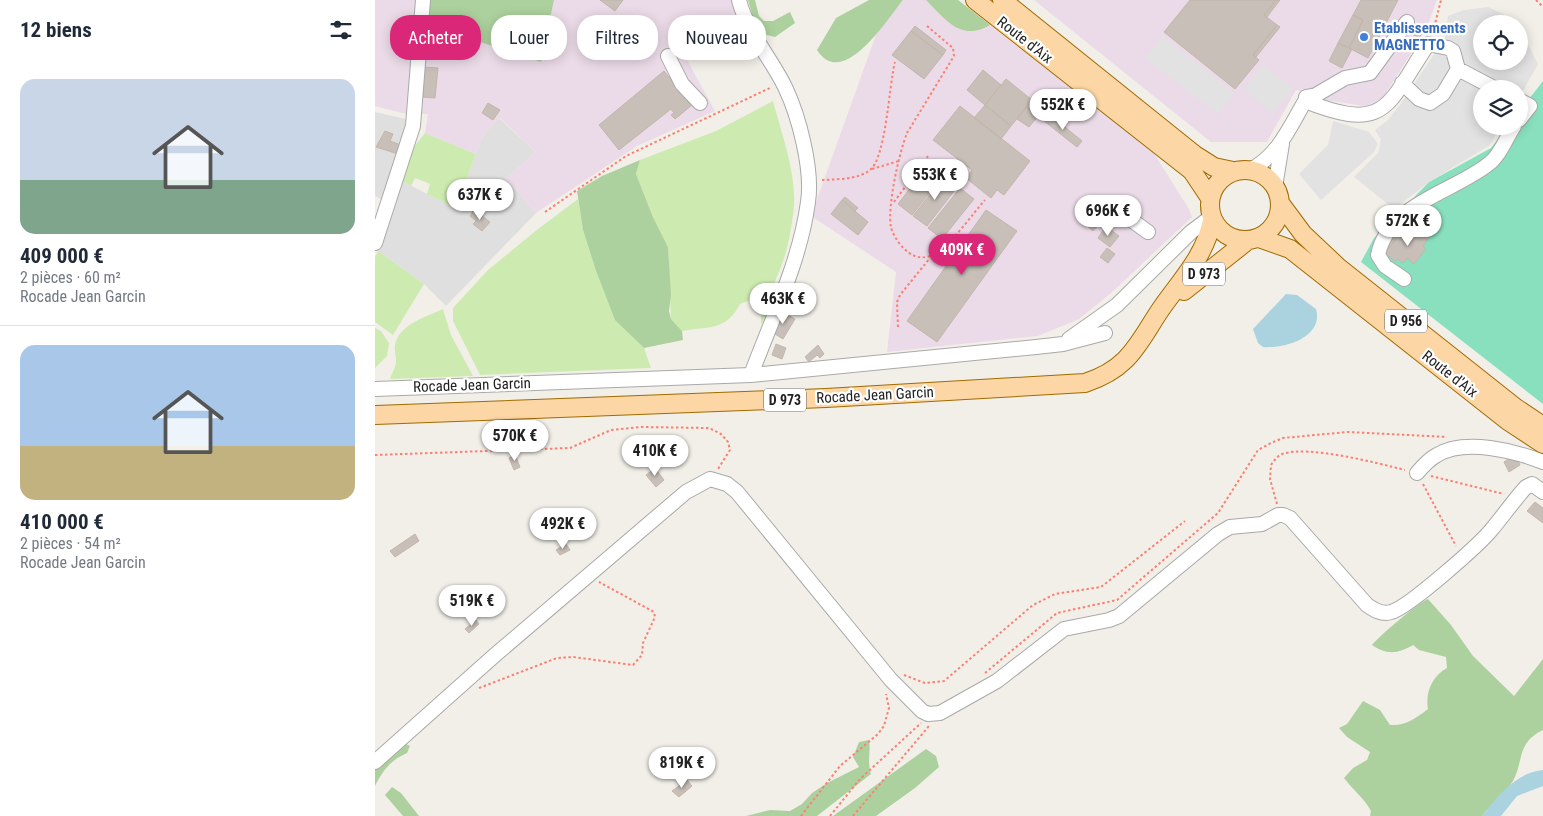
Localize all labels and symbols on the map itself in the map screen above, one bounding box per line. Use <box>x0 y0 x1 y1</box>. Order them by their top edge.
street label: Route d'Aix <box>994 13 1057 68</box>
place label: Etablissements MAGNETTO <box>1374 19 1466 54</box>
marker: Etablissements MAGNETTO <box>1358 31 1370 43</box>
pin: 552K € <box>1022 88 1104 131</box>
pin: 553K € <box>894 158 976 201</box>
pin: 637K € <box>439 178 521 221</box>
pin: 696K € <box>1067 194 1149 237</box>
pin: 572K € <box>1367 204 1449 247</box>
pin: 409K € <box>921 234 1003 276</box>
road number: D 973 <box>1183 262 1225 286</box>
pin: 463K € <box>742 282 824 325</box>
road number: D 956 <box>1385 310 1427 332</box>
street label: Route d'Aix <box>1419 347 1482 402</box>
street label: Rocade Jean Garcin <box>413 374 531 396</box>
street label: Rocade Jean Garcin <box>816 383 934 407</box>
road number: D 973 <box>764 388 806 412</box>
pin: 570K € <box>474 420 556 462</box>
pin: 410K € <box>614 434 696 477</box>
pin: 492K € <box>522 508 604 550</box>
pin: 519K € <box>431 584 513 627</box>
pin: 819K € <box>641 746 723 789</box>

